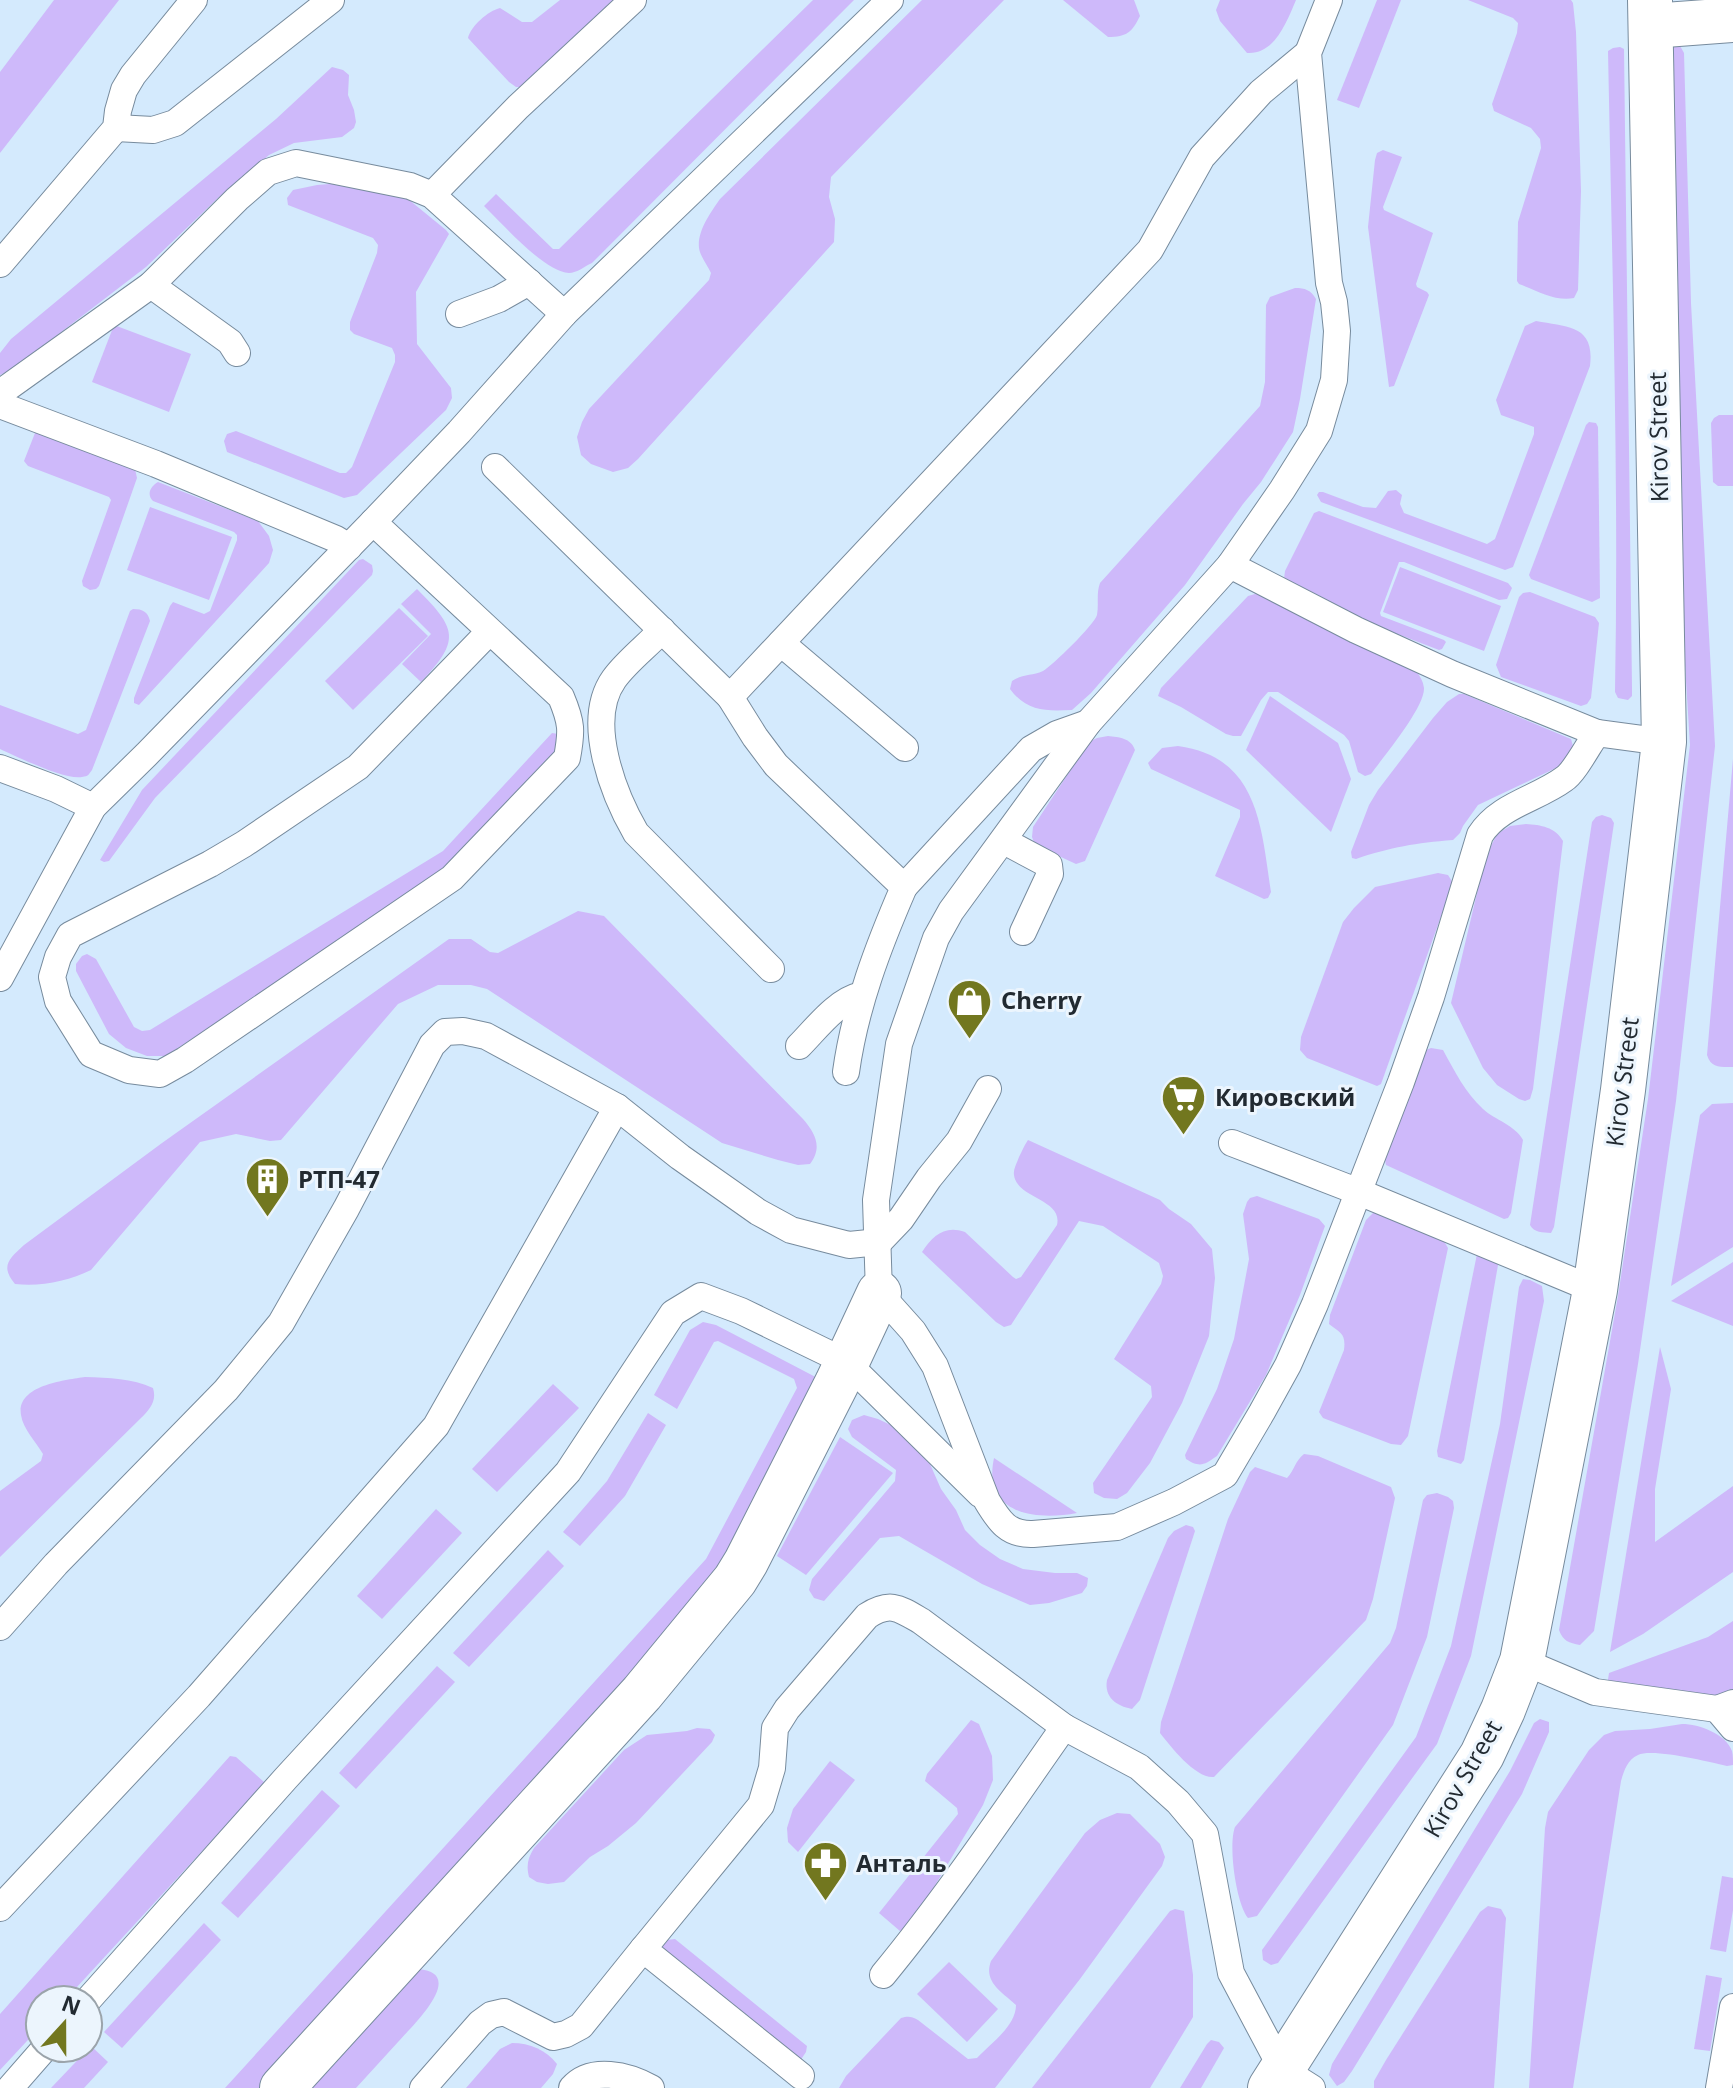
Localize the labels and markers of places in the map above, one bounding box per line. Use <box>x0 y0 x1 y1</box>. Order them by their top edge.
shop icon: Cherry <box>946 977 994 1040</box>
place label: Cherry <box>1001 983 1082 1016</box>
supermarket icon: Кировский <box>1160 1074 1208 1137</box>
place label: Кировский <box>1215 1080 1355 1113</box>
building icon: РТП-47 <box>243 1156 291 1219</box>
place label: РТП-47 <box>298 1162 380 1195</box>
pharmacy icon: Анталь <box>801 1840 849 1903</box>
place label: Анталь <box>856 1846 946 1879</box>

